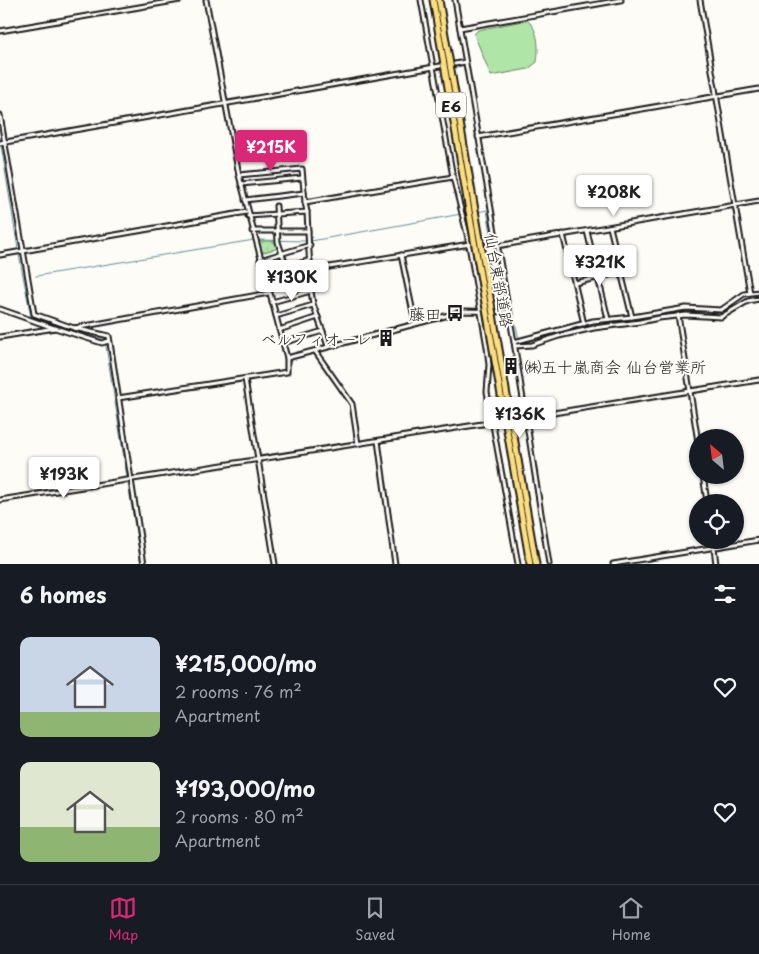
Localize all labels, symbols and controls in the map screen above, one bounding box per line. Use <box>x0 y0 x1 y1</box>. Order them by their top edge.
road number: E6 <box>436 92 466 118</box>
pin: ¥215K <box>236 130 306 172</box>
text: ¥215K <box>246 134 296 158</box>
pin: ¥208K <box>579 174 649 217</box>
text: ¥208K <box>587 179 641 203</box>
street label: 仙台東部道路 <box>480 231 520 329</box>
pin: ¥321K <box>565 244 635 287</box>
text: ¥321K <box>575 249 625 273</box>
pin: ¥130K <box>257 260 327 302</box>
text: ¥130K <box>267 264 317 288</box>
place label: 藤田 <box>409 301 441 325</box>
bus stop icon: 藤田 <box>445 303 465 323</box>
place label: ベルフィオーレ <box>261 326 372 350</box>
building icon: ベルフィオーレ <box>376 328 396 348</box>
place label: ㈱五十嵐商会 仙台営業所 <box>525 354 706 378</box>
building icon: ㈱五十嵐商会 仙台営業所 <box>501 356 521 376</box>
pin: ¥136K <box>485 396 555 439</box>
text: ¥136K <box>495 401 545 425</box>
north arrow <box>689 429 744 484</box>
map controls <box>689 429 744 549</box>
pin: ¥193K <box>29 456 99 499</box>
text: ¥193K <box>40 461 88 485</box>
button: locate <box>689 494 744 549</box>
text: 6 homes <box>20 578 106 610</box>
icon: filters <box>711 580 739 608</box>
text: ¥215,000/mo <box>175 647 317 679</box>
icon: home <box>60 657 120 717</box>
icon: heart <box>711 673 739 701</box>
text: 2 rooms · 76 m² <box>175 679 302 703</box>
text: Apartment <box>175 703 260 727</box>
text: ¥193,000/mo <box>175 772 315 804</box>
icon: home <box>60 782 120 842</box>
icon: heart <box>711 798 739 826</box>
text: 2 rooms · 80 m² <box>175 804 304 828</box>
text: Apartment <box>175 828 260 852</box>
tab: Map <box>108 894 138 945</box>
tab: Saved <box>355 894 395 945</box>
tab: Home <box>612 894 651 945</box>

